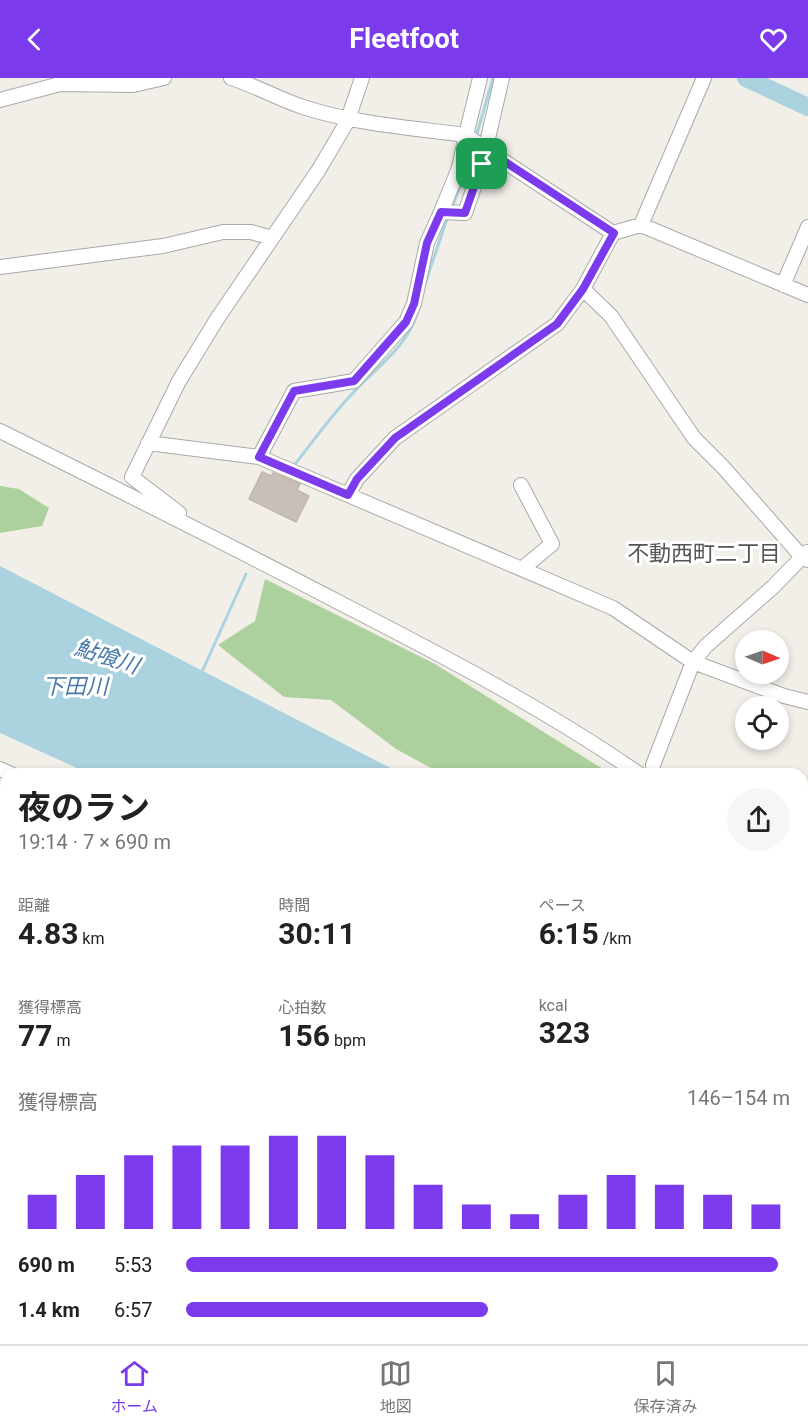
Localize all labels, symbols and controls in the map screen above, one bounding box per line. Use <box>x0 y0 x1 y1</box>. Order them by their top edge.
icon: back <box>18 23 51 56</box>
text: Fleetfoot <box>349 23 459 55</box>
icon: heart <box>757 23 790 56</box>
pin <box>456 138 507 189</box>
icon: arrive <box>465 147 498 180</box>
district label: 不動西町二丁目 <box>627 541 781 566</box>
north arrow <box>735 630 789 684</box>
map controls <box>735 630 789 750</box>
water label: 鮎喰川 <box>72 634 144 679</box>
water label: 下田川 <box>42 674 110 699</box>
button: locate <box>735 696 789 750</box>
text: 夜のラン <box>18 788 150 827</box>
button: share <box>727 788 790 851</box>
text: 19:14 · 7 × 690 m <box>18 830 171 854</box>
text: 距離 <box>18 896 50 915</box>
text: 時間 <box>278 896 310 915</box>
text: ペース <box>539 896 586 915</box>
text: 4.83 <box>18 916 78 951</box>
text: 30:11 <box>278 916 356 951</box>
text: 6:15 <box>539 916 599 951</box>
text: km <box>78 929 104 948</box>
text: /km <box>599 929 631 948</box>
text: kcal <box>539 996 568 1015</box>
text: 獲得標高 <box>18 998 82 1017</box>
text: 心拍数 <box>278 998 326 1017</box>
text: 323 <box>539 1015 590 1050</box>
text: 77 <box>18 1018 52 1053</box>
text: 156 <box>278 1018 330 1053</box>
text: m <box>52 1031 70 1050</box>
text: bpm <box>330 1031 366 1050</box>
text: 146–154 m <box>687 1086 790 1110</box>
text: 獲得標高 <box>18 1090 98 1114</box>
text: 690 m <box>18 1253 75 1277</box>
text: 5:53 <box>114 1253 153 1277</box>
text: 1.4 km <box>18 1298 80 1322</box>
text: 6:57 <box>114 1298 153 1322</box>
tab: ホーム <box>111 1357 158 1417</box>
tab: 地図 <box>379 1357 412 1417</box>
tab: 保存済み <box>633 1357 697 1417</box>

